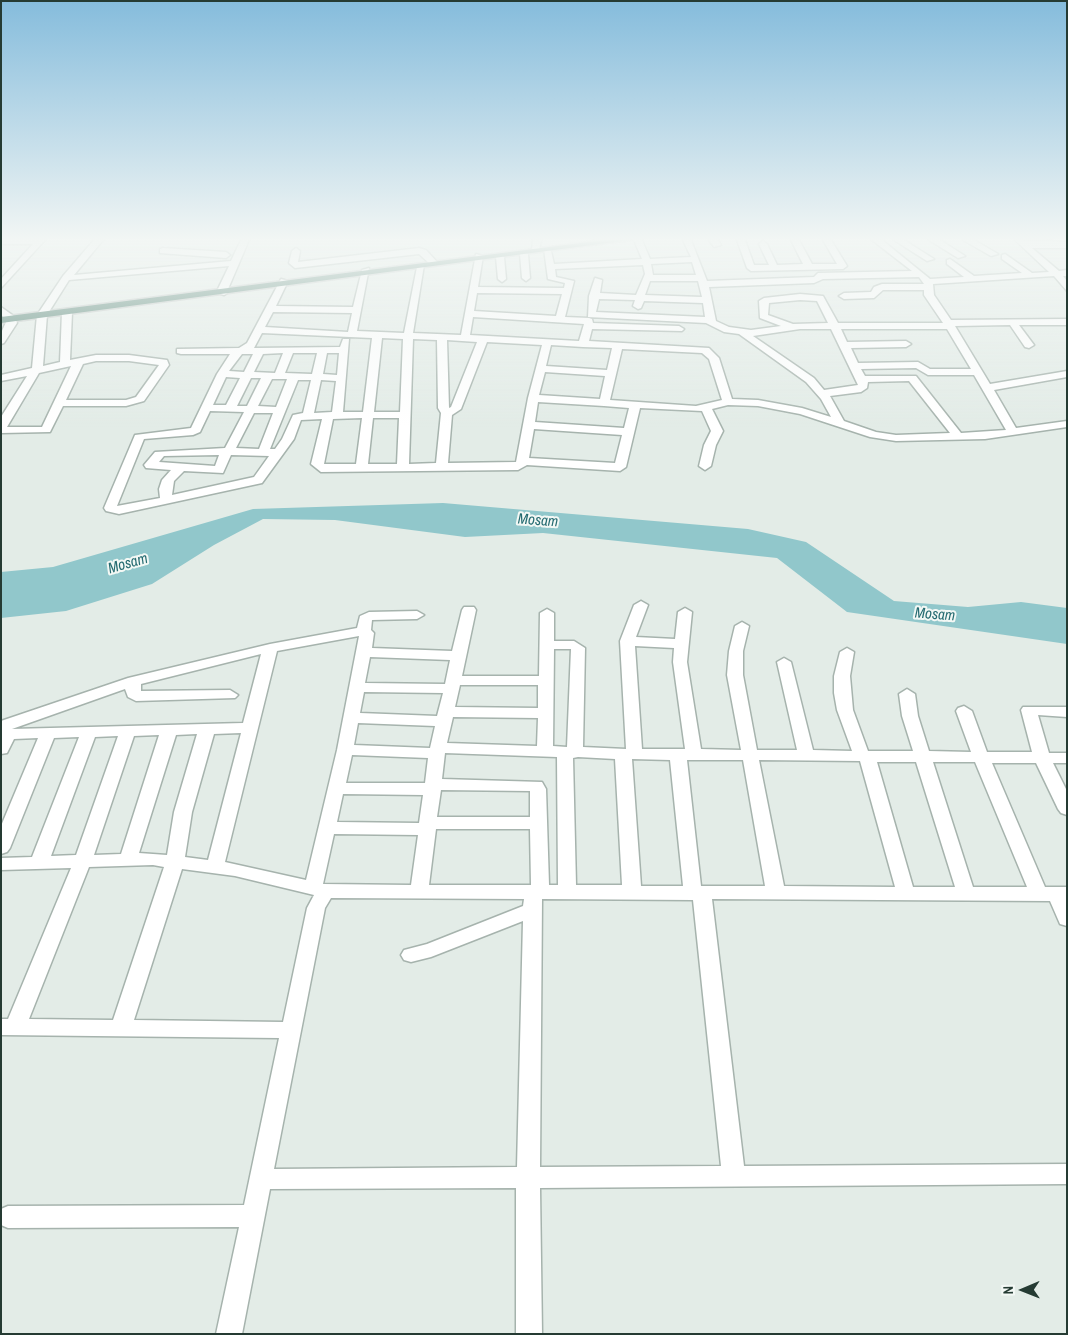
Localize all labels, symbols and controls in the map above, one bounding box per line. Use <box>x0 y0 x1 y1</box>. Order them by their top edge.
water label: Mosam <box>517 511 559 531</box>
water label: Mosam <box>106 550 150 578</box>
water label: Mosam <box>914 605 956 625</box>
north arrow <box>998 1265 1048 1315</box>
text: N <box>999 1286 1017 1295</box>

